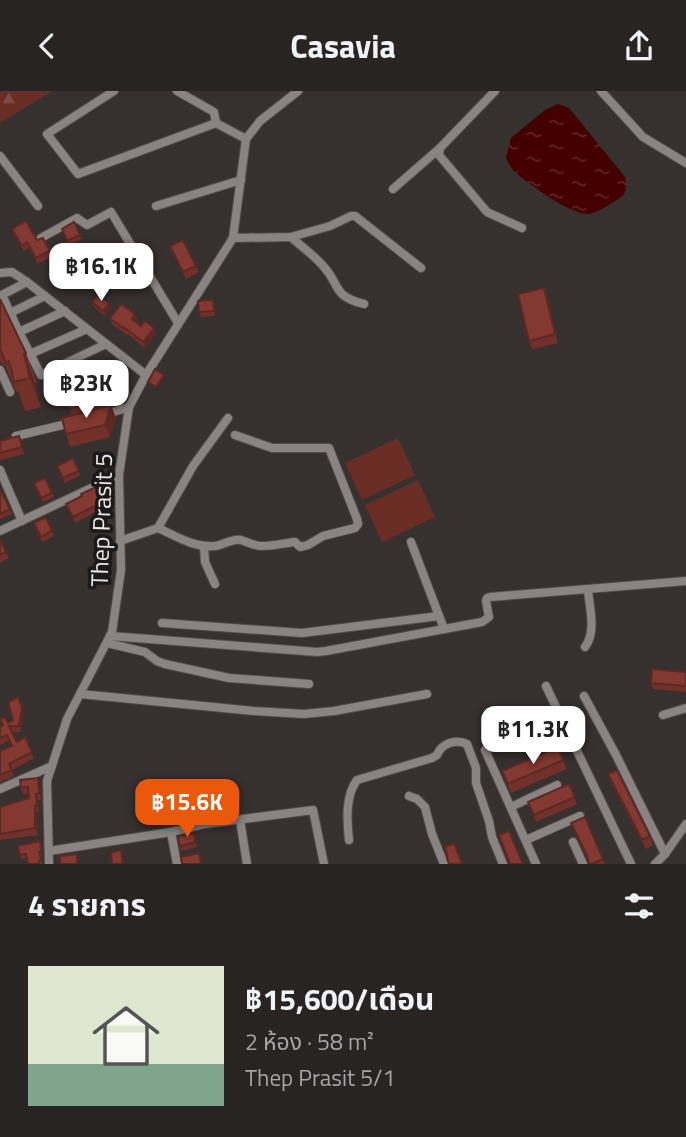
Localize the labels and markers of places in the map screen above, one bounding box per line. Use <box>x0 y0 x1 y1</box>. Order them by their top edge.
pin: ฿16.1K <box>44 243 158 303</box>
pin: ฿23K <box>45 361 127 420</box>
pin: ฿11.3K <box>476 707 590 766</box>
pin: ฿15.6K <box>130 779 244 839</box>

